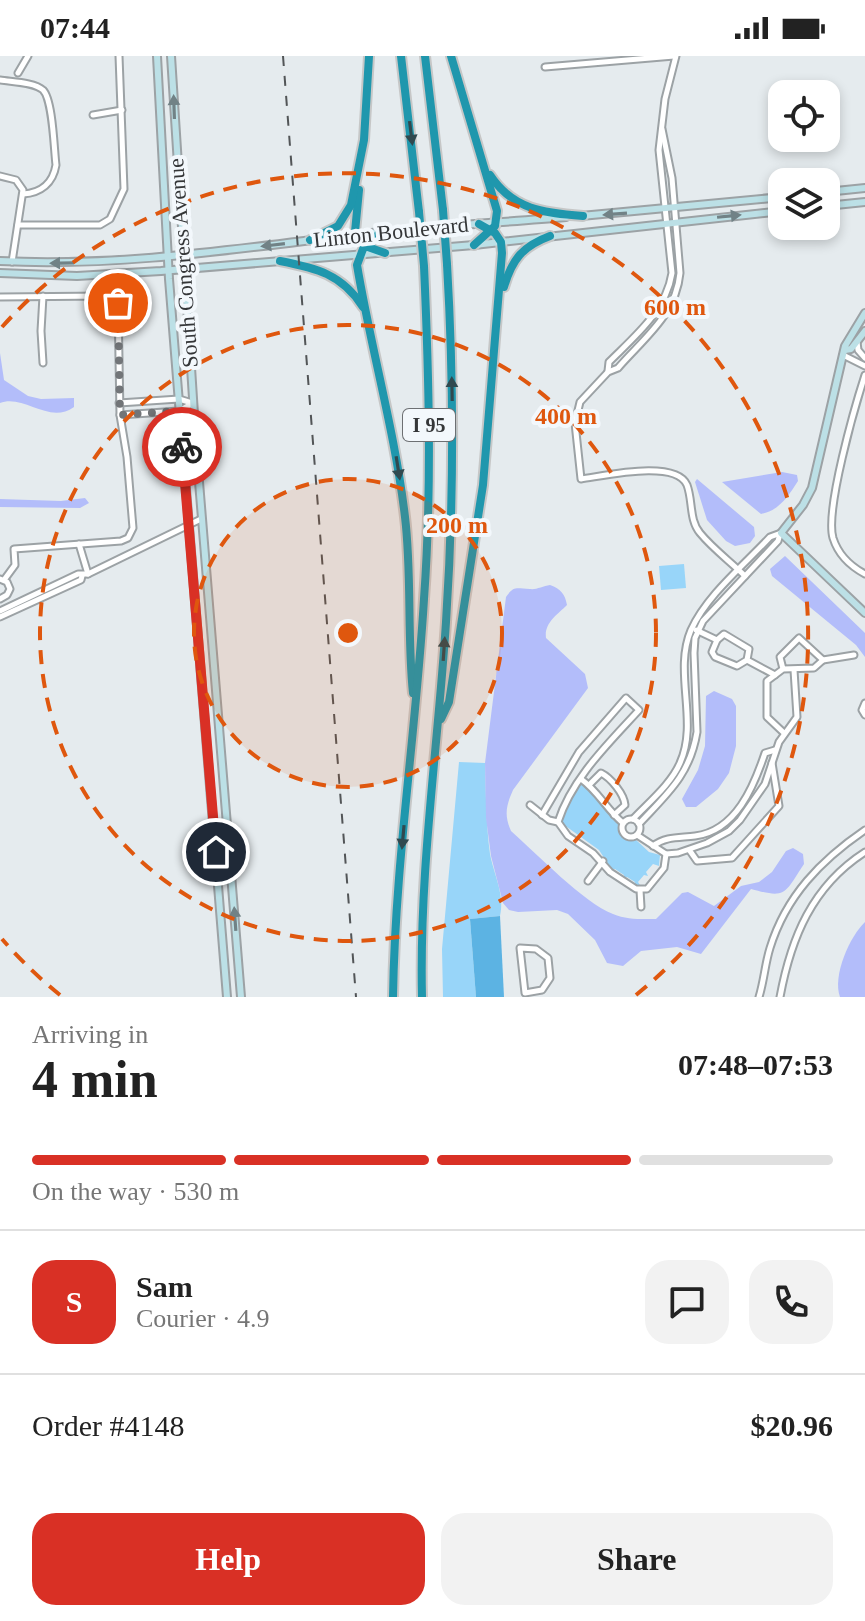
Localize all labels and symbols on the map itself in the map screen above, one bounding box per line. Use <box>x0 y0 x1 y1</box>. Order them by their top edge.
one-way arrow <box>167 94 180 119</box>
one-way arrow <box>405 121 418 146</box>
street label: South Congress Avenue <box>163 157 203 369</box>
one-way arrow <box>602 208 627 221</box>
one-way arrow <box>717 209 742 222</box>
street label: Linton Boulevard <box>312 211 470 253</box>
one-way arrow <box>260 239 285 252</box>
one-way arrow <box>49 257 74 270</box>
pin <box>84 269 152 337</box>
text: 600 m <box>644 294 706 320</box>
one-way arrow <box>446 376 458 401</box>
text: 400 m <box>535 403 597 429</box>
courier <box>142 407 222 487</box>
road number: I 95 <box>403 409 455 441</box>
one-way arrow <box>392 456 405 481</box>
text: 200 m <box>426 512 488 538</box>
centre of rings <box>334 619 362 647</box>
one-way arrow <box>438 636 451 661</box>
pin <box>182 818 250 886</box>
one-way arrow <box>396 825 409 850</box>
one-way arrow <box>228 906 241 931</box>

